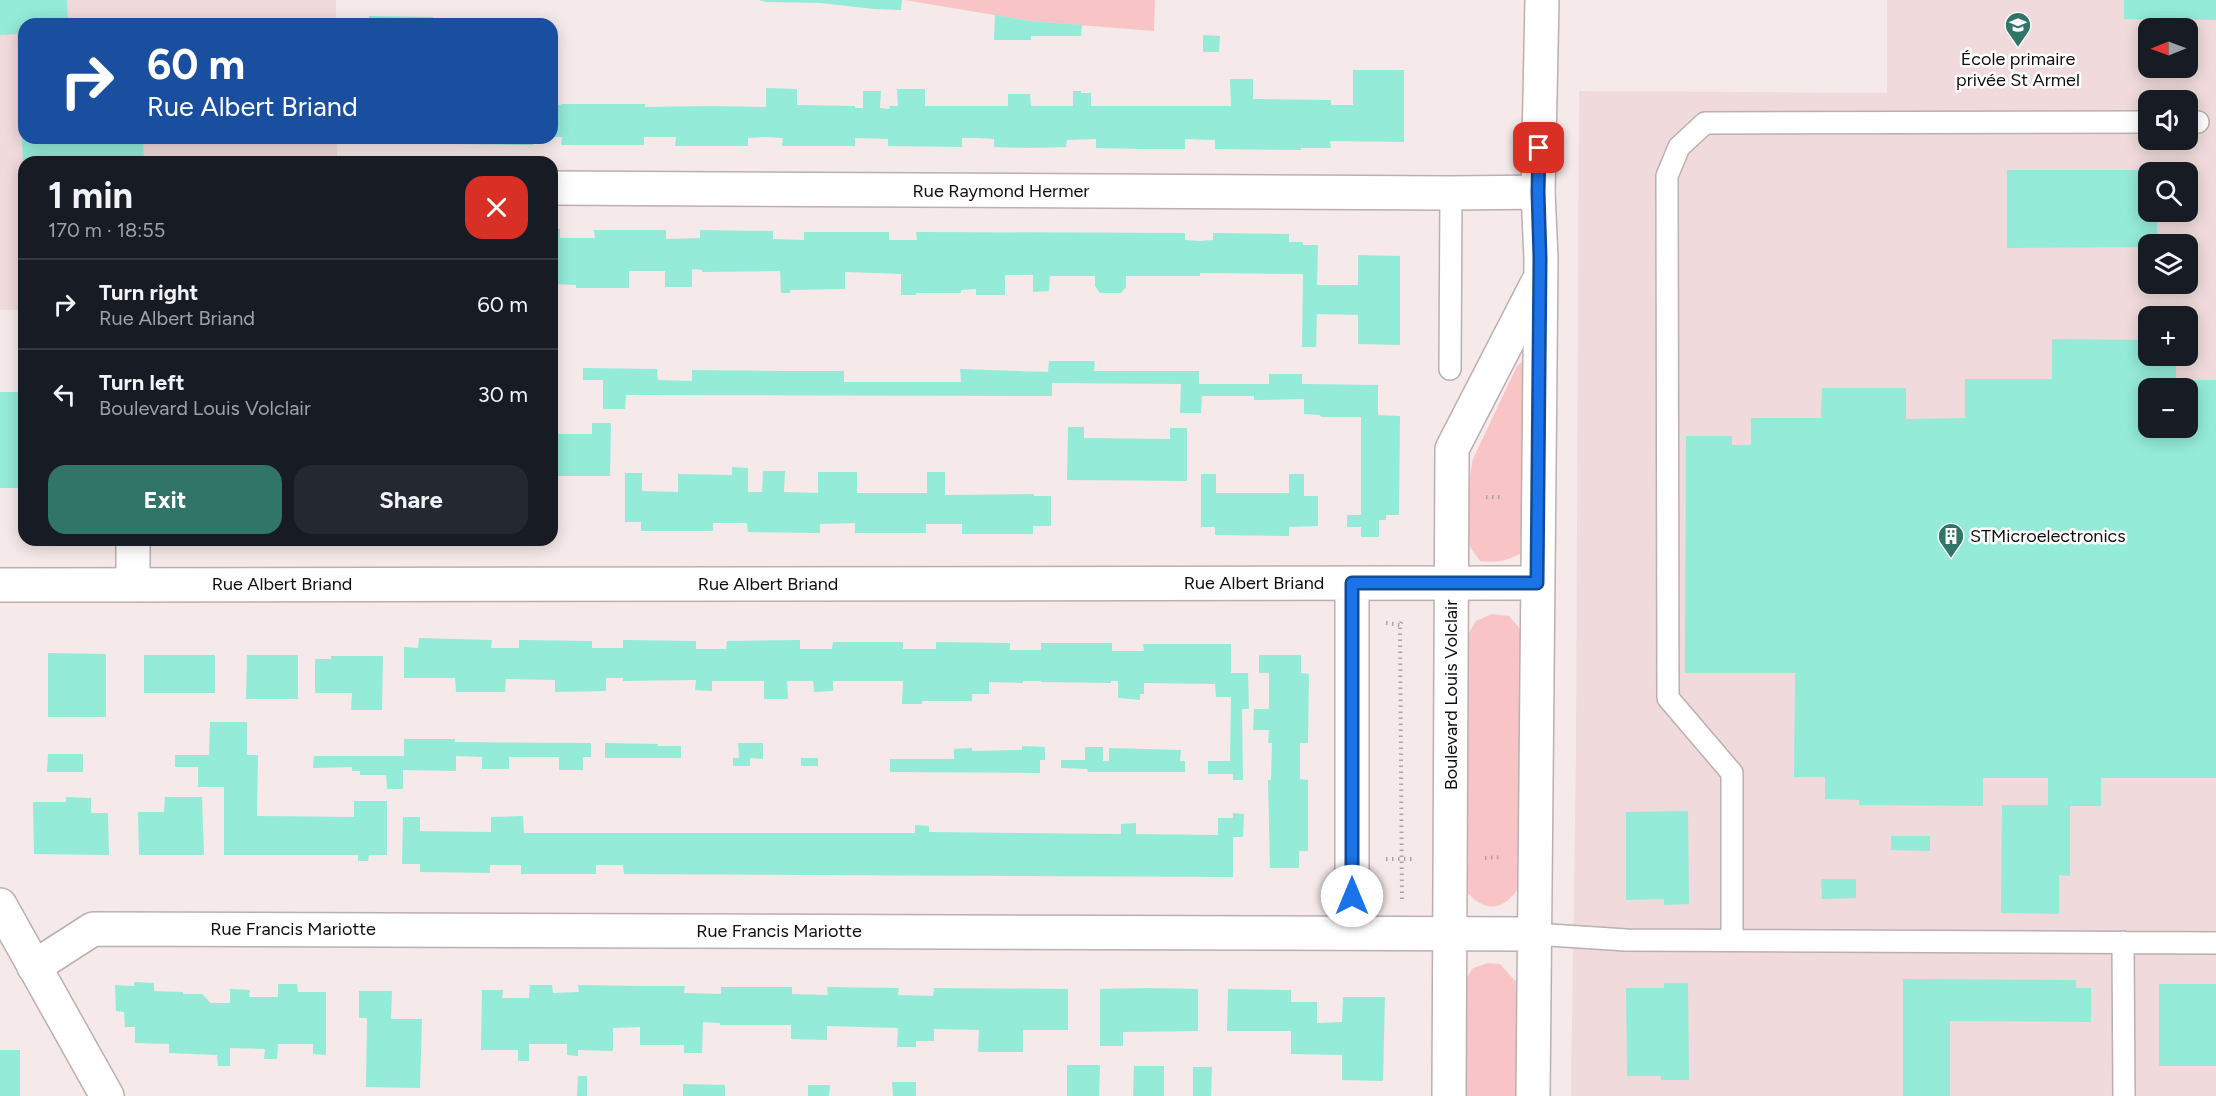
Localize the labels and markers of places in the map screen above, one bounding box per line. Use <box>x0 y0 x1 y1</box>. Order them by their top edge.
school or university icon: École primaire privée St Armel <box>2003 10 2033 48</box>
place label: École primaire privée St Armel <box>1956 48 2080 91</box>
pin <box>1513 122 1564 173</box>
building icon: STMicroelectronics <box>1936 521 1966 559</box>
place label: STMicroelectronics <box>1970 525 2126 547</box>

